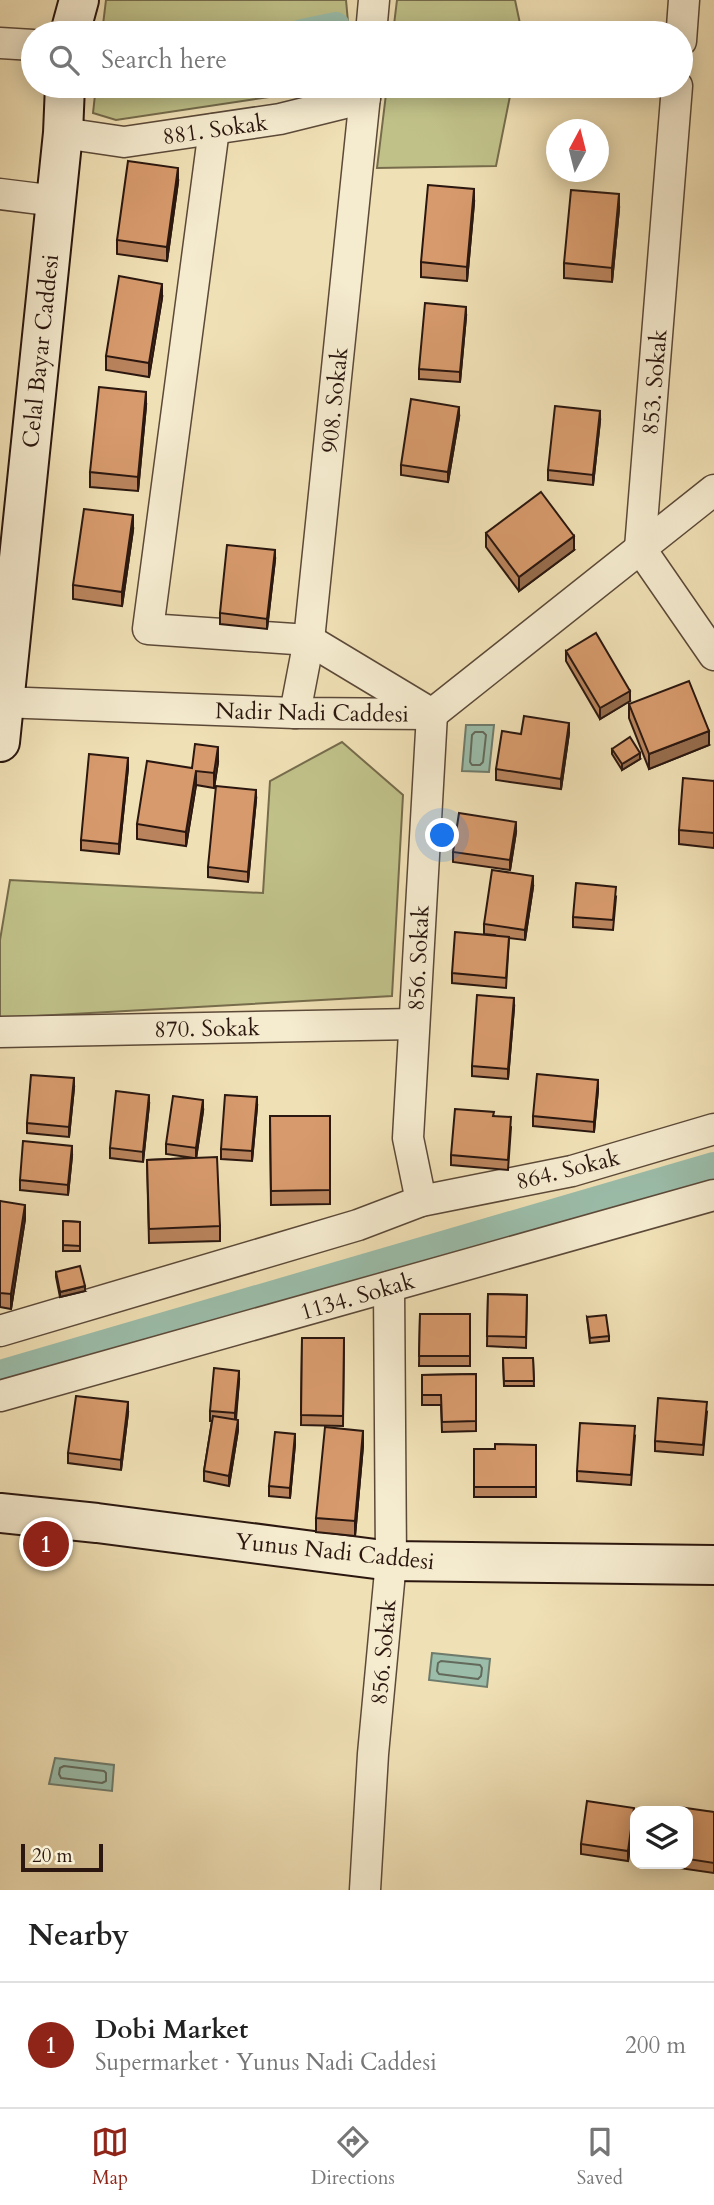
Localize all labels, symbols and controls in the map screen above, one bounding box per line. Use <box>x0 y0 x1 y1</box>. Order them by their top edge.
search box <box>21 21 693 98</box>
icon: search <box>45 41 83 79</box>
text: Search here <box>101 42 227 77</box>
street label: 881. Sokak <box>160 107 270 152</box>
north arrow <box>546 119 609 182</box>
street label: Celal Bayar Caddesi <box>15 253 66 449</box>
street label: 853. Sokak <box>634 327 675 436</box>
street label: 908. Sokak <box>314 345 356 454</box>
street label: Nadir Nadi Caddesi <box>215 695 409 730</box>
your location <box>425 818 459 852</box>
street label: 856. Sokak <box>400 904 437 1012</box>
street label: 870. Sokak <box>154 1012 261 1045</box>
street label: 864. Sokak <box>513 1141 624 1197</box>
street label: 1134. Sokak <box>296 1265 419 1328</box>
pin: 1 <box>23 1518 69 1570</box>
street label: Yunus Nadi Caddesi <box>234 1526 436 1577</box>
street label: 856. Sokak <box>363 1597 404 1706</box>
map controls <box>630 1806 693 1869</box>
button: layers <box>630 1806 693 1869</box>
scale bar <box>21 1841 103 1873</box>
text: 20 m <box>32 1843 73 1869</box>
text: Nearby <box>28 1915 129 1956</box>
text: Dobi Market <box>95 2012 248 2047</box>
text: 1 <box>45 2030 57 2061</box>
text: 200 m <box>625 2030 686 2061</box>
text: Supermarket · Yunus Nadi Caddesi <box>95 2047 437 2078</box>
tab: Map <box>91 2123 129 2191</box>
tab: Directions <box>311 2123 395 2191</box>
tab: Saved <box>577 2123 623 2191</box>

